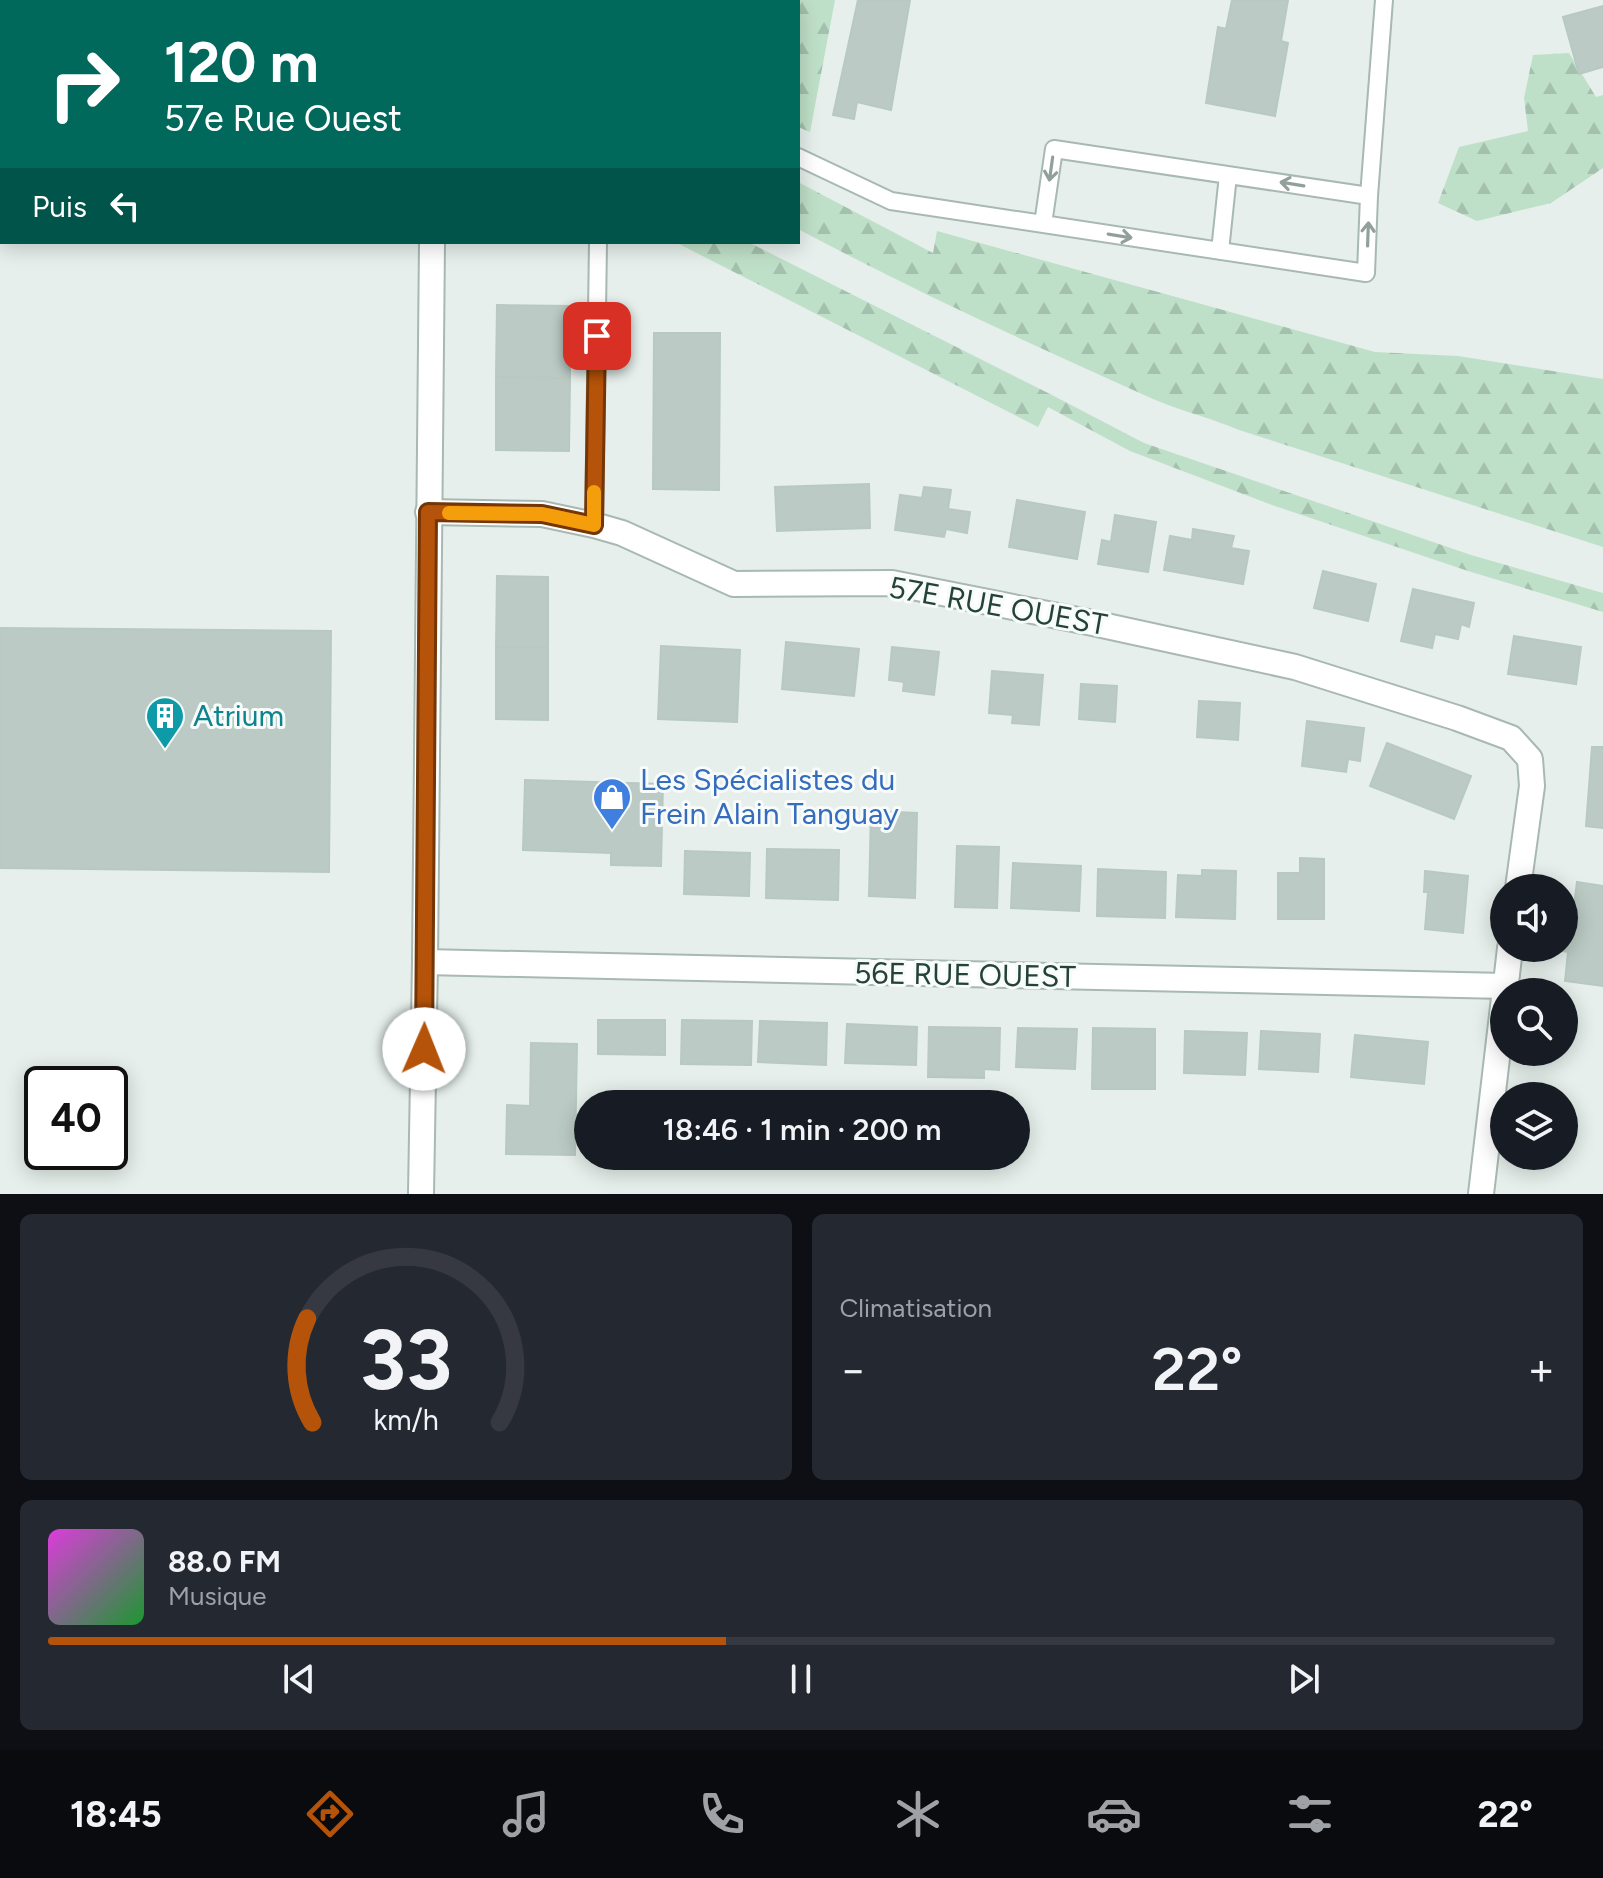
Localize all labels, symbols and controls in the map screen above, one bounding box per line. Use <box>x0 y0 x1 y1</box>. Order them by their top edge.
text: 120 m <box>164 29 319 96</box>
icon: right <box>32 32 136 136</box>
text: 57e Rue Ouest <box>164 97 402 140</box>
one-way arrow <box>1043 155 1058 181</box>
one-way arrow <box>1280 176 1305 191</box>
icon: left <box>103 184 147 228</box>
text: Puis <box>32 188 87 225</box>
one-way arrow <box>1360 221 1375 248</box>
one-way arrow <box>1107 229 1132 244</box>
pin <box>563 302 631 370</box>
icon: arrive <box>575 314 619 358</box>
street label: 57E RUE OUEST <box>886 568 1111 643</box>
building icon: Atrium <box>144 695 186 750</box>
place label: Atrium <box>193 697 284 734</box>
place label: Les Spécialistes du Frein Alain Tanguay <box>640 761 899 832</box>
shop icon: Les Spécialistes du Frein Alain Tanguay <box>591 776 633 831</box>
map controls <box>1490 874 1578 1170</box>
button: sound <box>1490 874 1578 962</box>
street label: 56E RUE OUEST <box>854 954 1077 995</box>
button: search <box>1490 978 1578 1066</box>
position arrow <box>382 1007 466 1091</box>
speed limit sign: 40 <box>24 1066 128 1170</box>
button: layers <box>1490 1082 1578 1170</box>
text: 18:46 · 1 min · 200 m <box>663 1111 942 1148</box>
text: Climatisation <box>840 1292 992 1324</box>
text: 33 <box>359 1310 452 1410</box>
text: 22° <box>1152 1333 1243 1405</box>
text: − <box>840 1343 867 1396</box>
text: + <box>1528 1343 1555 1396</box>
text: km/h <box>373 1403 438 1437</box>
text: 88.0 FM <box>168 1543 281 1580</box>
text: Musique <box>168 1580 266 1612</box>
icon: previous <box>277 1657 321 1701</box>
icon: pause <box>779 1657 823 1701</box>
icon: next <box>1282 1657 1326 1701</box>
icon: directions <box>302 1786 358 1842</box>
icon: music <box>498 1786 554 1842</box>
icon: phone <box>694 1786 750 1842</box>
icon: climate <box>890 1786 946 1842</box>
icon: car <box>1086 1786 1142 1842</box>
icon: filters <box>1282 1786 1338 1842</box>
text: 18:45 <box>70 1793 162 1836</box>
text: 22° <box>1478 1793 1533 1836</box>

